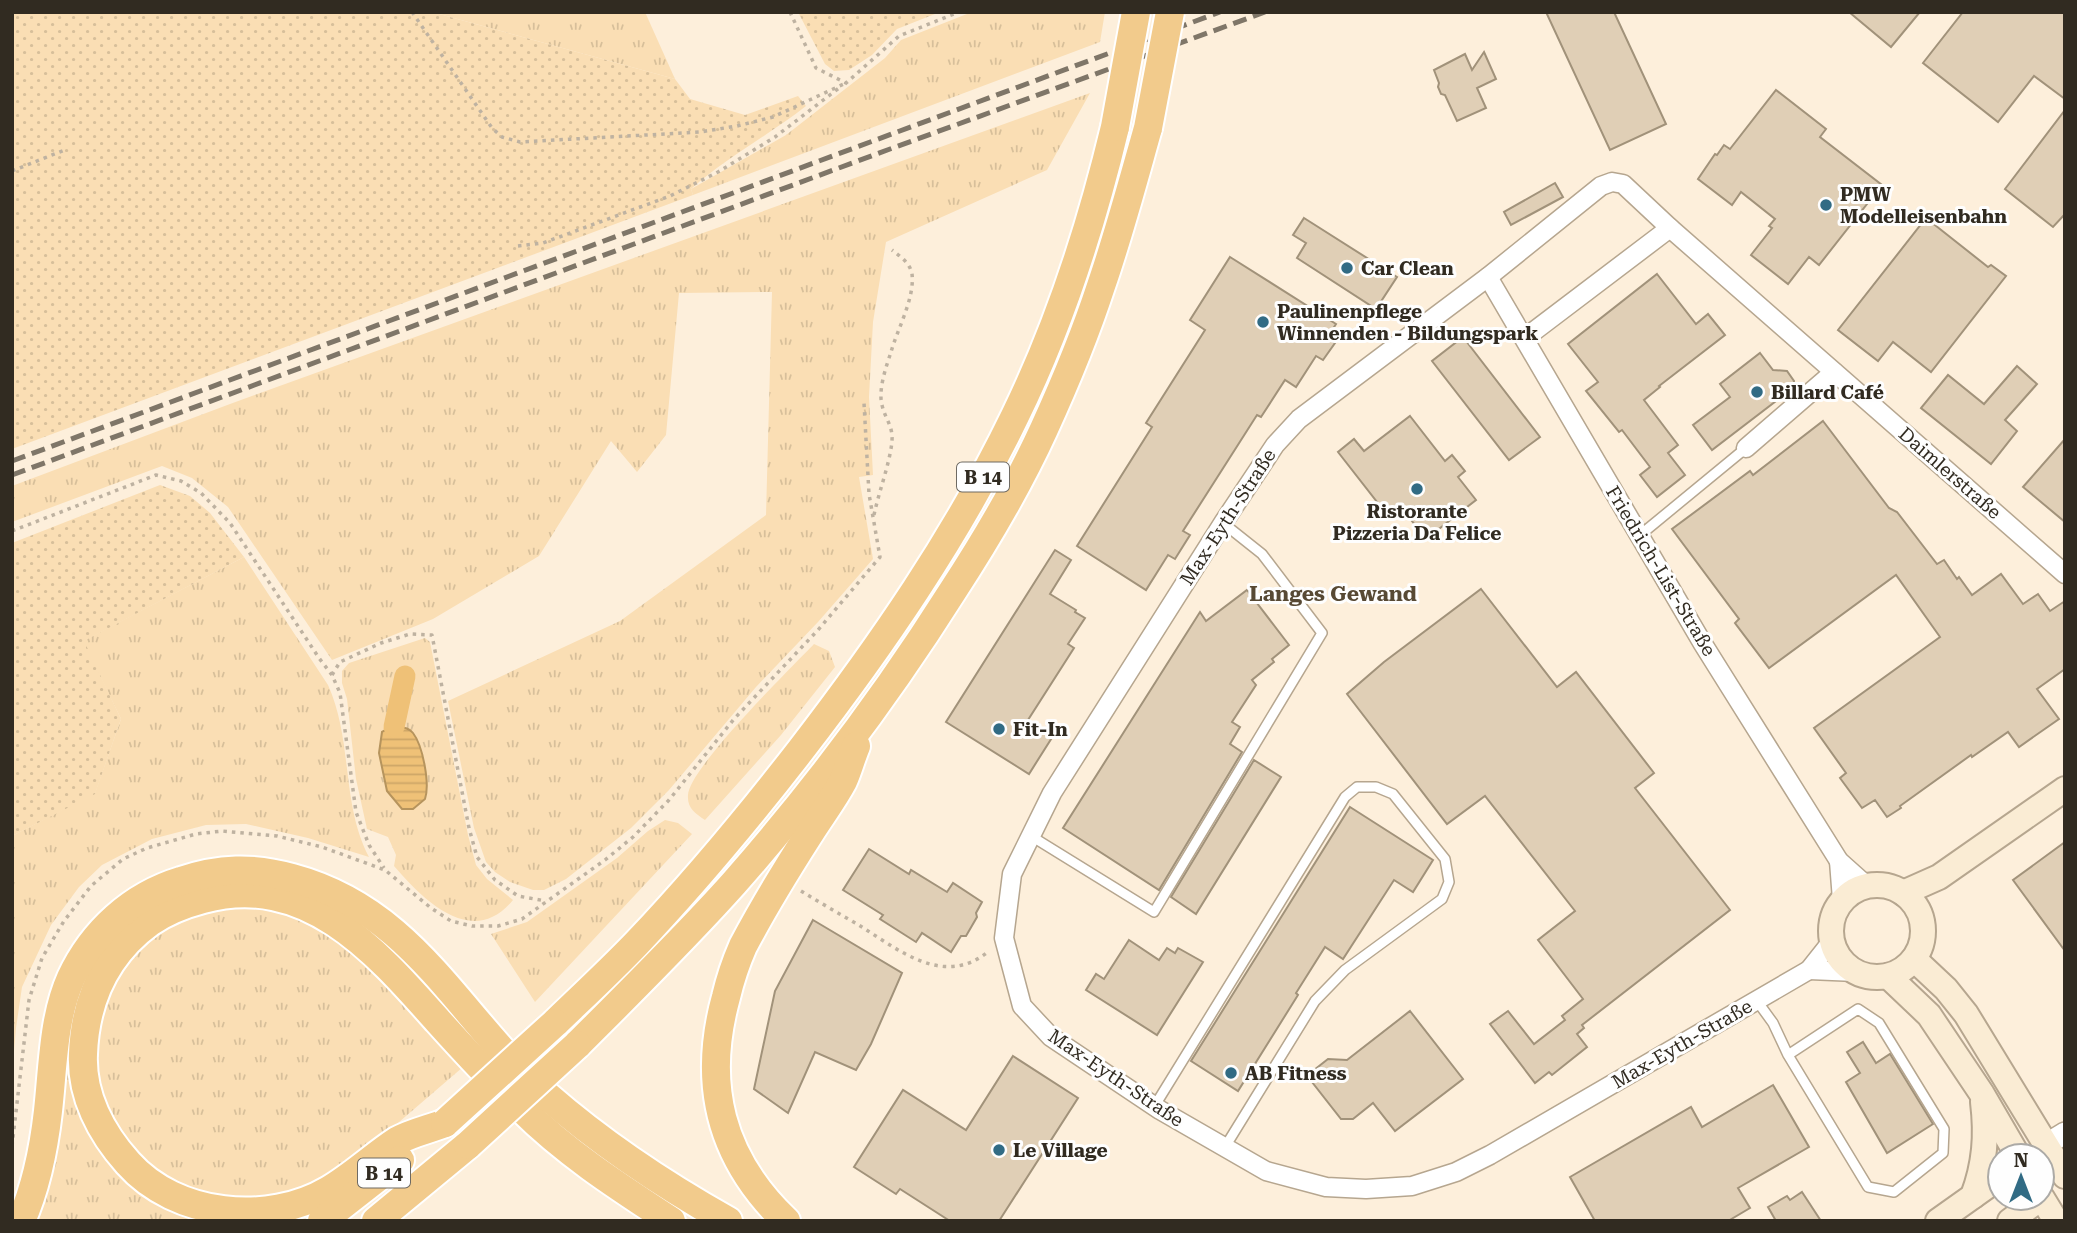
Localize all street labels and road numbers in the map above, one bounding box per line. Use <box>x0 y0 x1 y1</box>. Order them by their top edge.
street label: Daimlerstraße <box>1894 422 2006 524</box>
street label: Max-Eyth-Straße <box>1175 444 1281 590</box>
road number: B 14 <box>957 462 1009 491</box>
street label: Friedrich-List-Straße <box>1601 482 1721 660</box>
street label: Max-Eyth-Straße <box>1608 994 1756 1094</box>
street label: Max-Eyth-Straße <box>1044 1024 1188 1132</box>
road number: B 14 <box>358 1158 410 1188</box>

